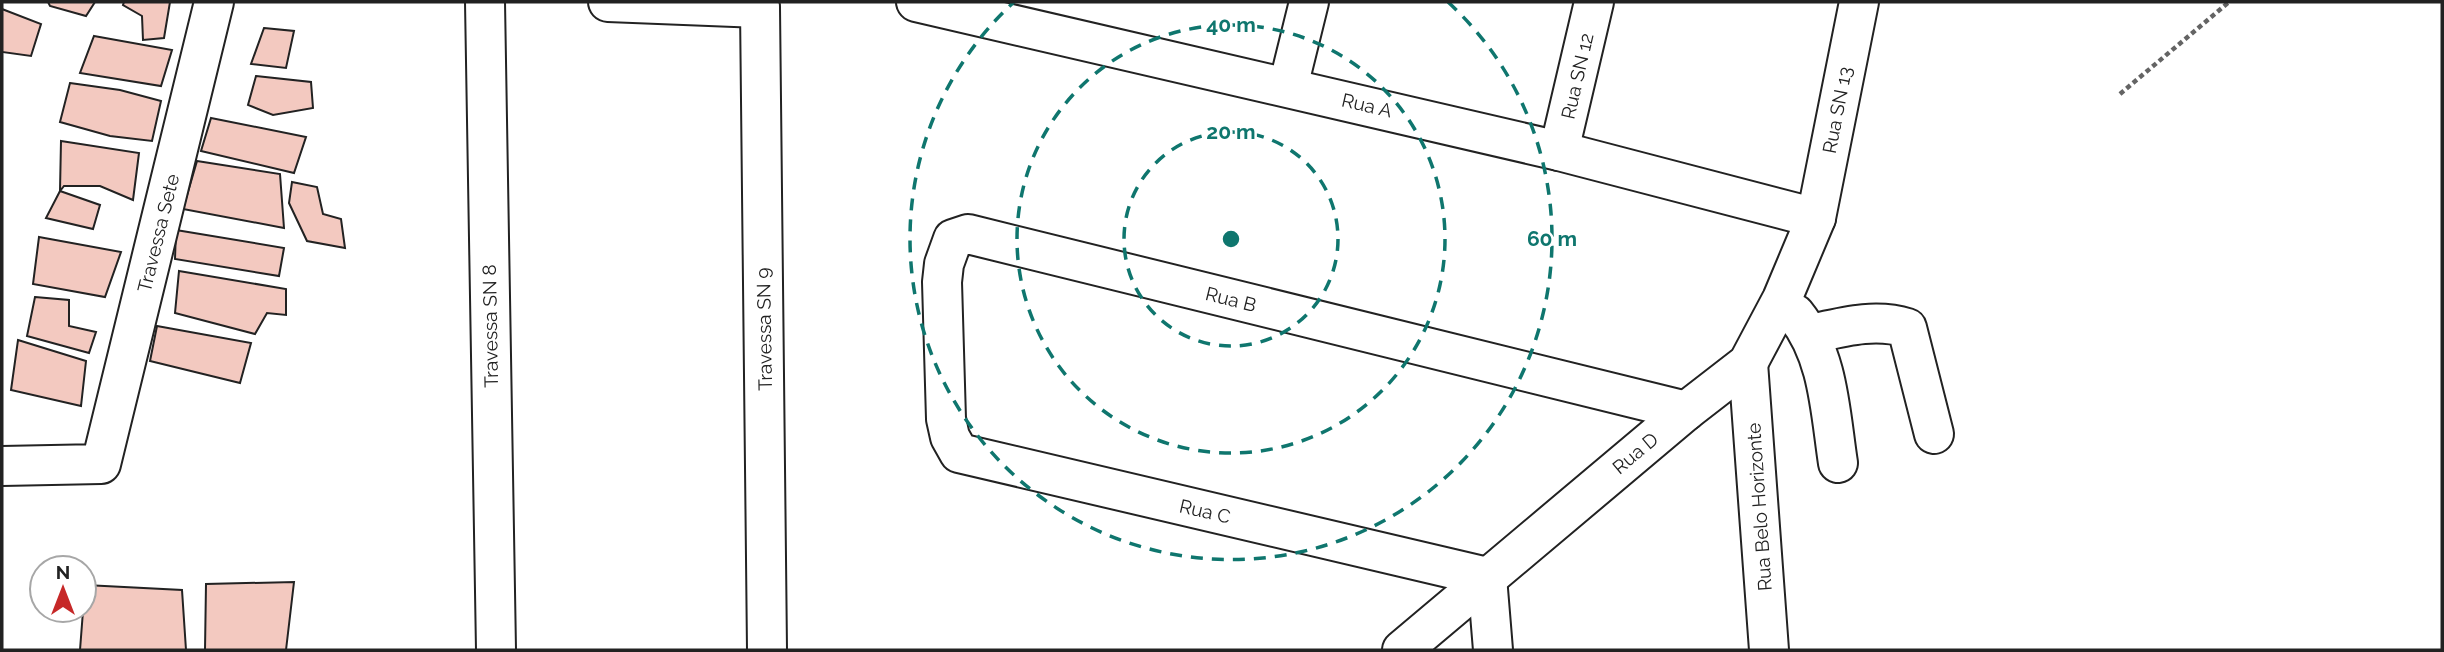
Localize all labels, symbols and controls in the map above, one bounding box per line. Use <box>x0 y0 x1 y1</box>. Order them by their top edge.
text: 40 m <box>1206 12 1256 37</box>
street label: Rua SN 12 <box>1556 31 1598 121</box>
street label: Rua SN 13 <box>1818 65 1856 155</box>
street label: Rua A <box>1340 89 1394 121</box>
text: 20 m <box>1206 119 1256 144</box>
street label: Travessa Sete <box>133 172 183 294</box>
text: 60 m <box>1527 226 1577 251</box>
centre of rings <box>1219 227 1243 251</box>
street label: Travessa SN 8 <box>478 264 502 388</box>
street label: Travessa SN 9 <box>752 267 776 391</box>
street label: Rua B <box>1203 282 1259 316</box>
street label: Rua Belo Horizonte <box>1742 422 1776 592</box>
street label: Rua D <box>1608 428 1662 478</box>
street label: Rua C <box>1177 494 1233 528</box>
north arrow <box>28 554 98 624</box>
text: N <box>56 561 70 583</box>

